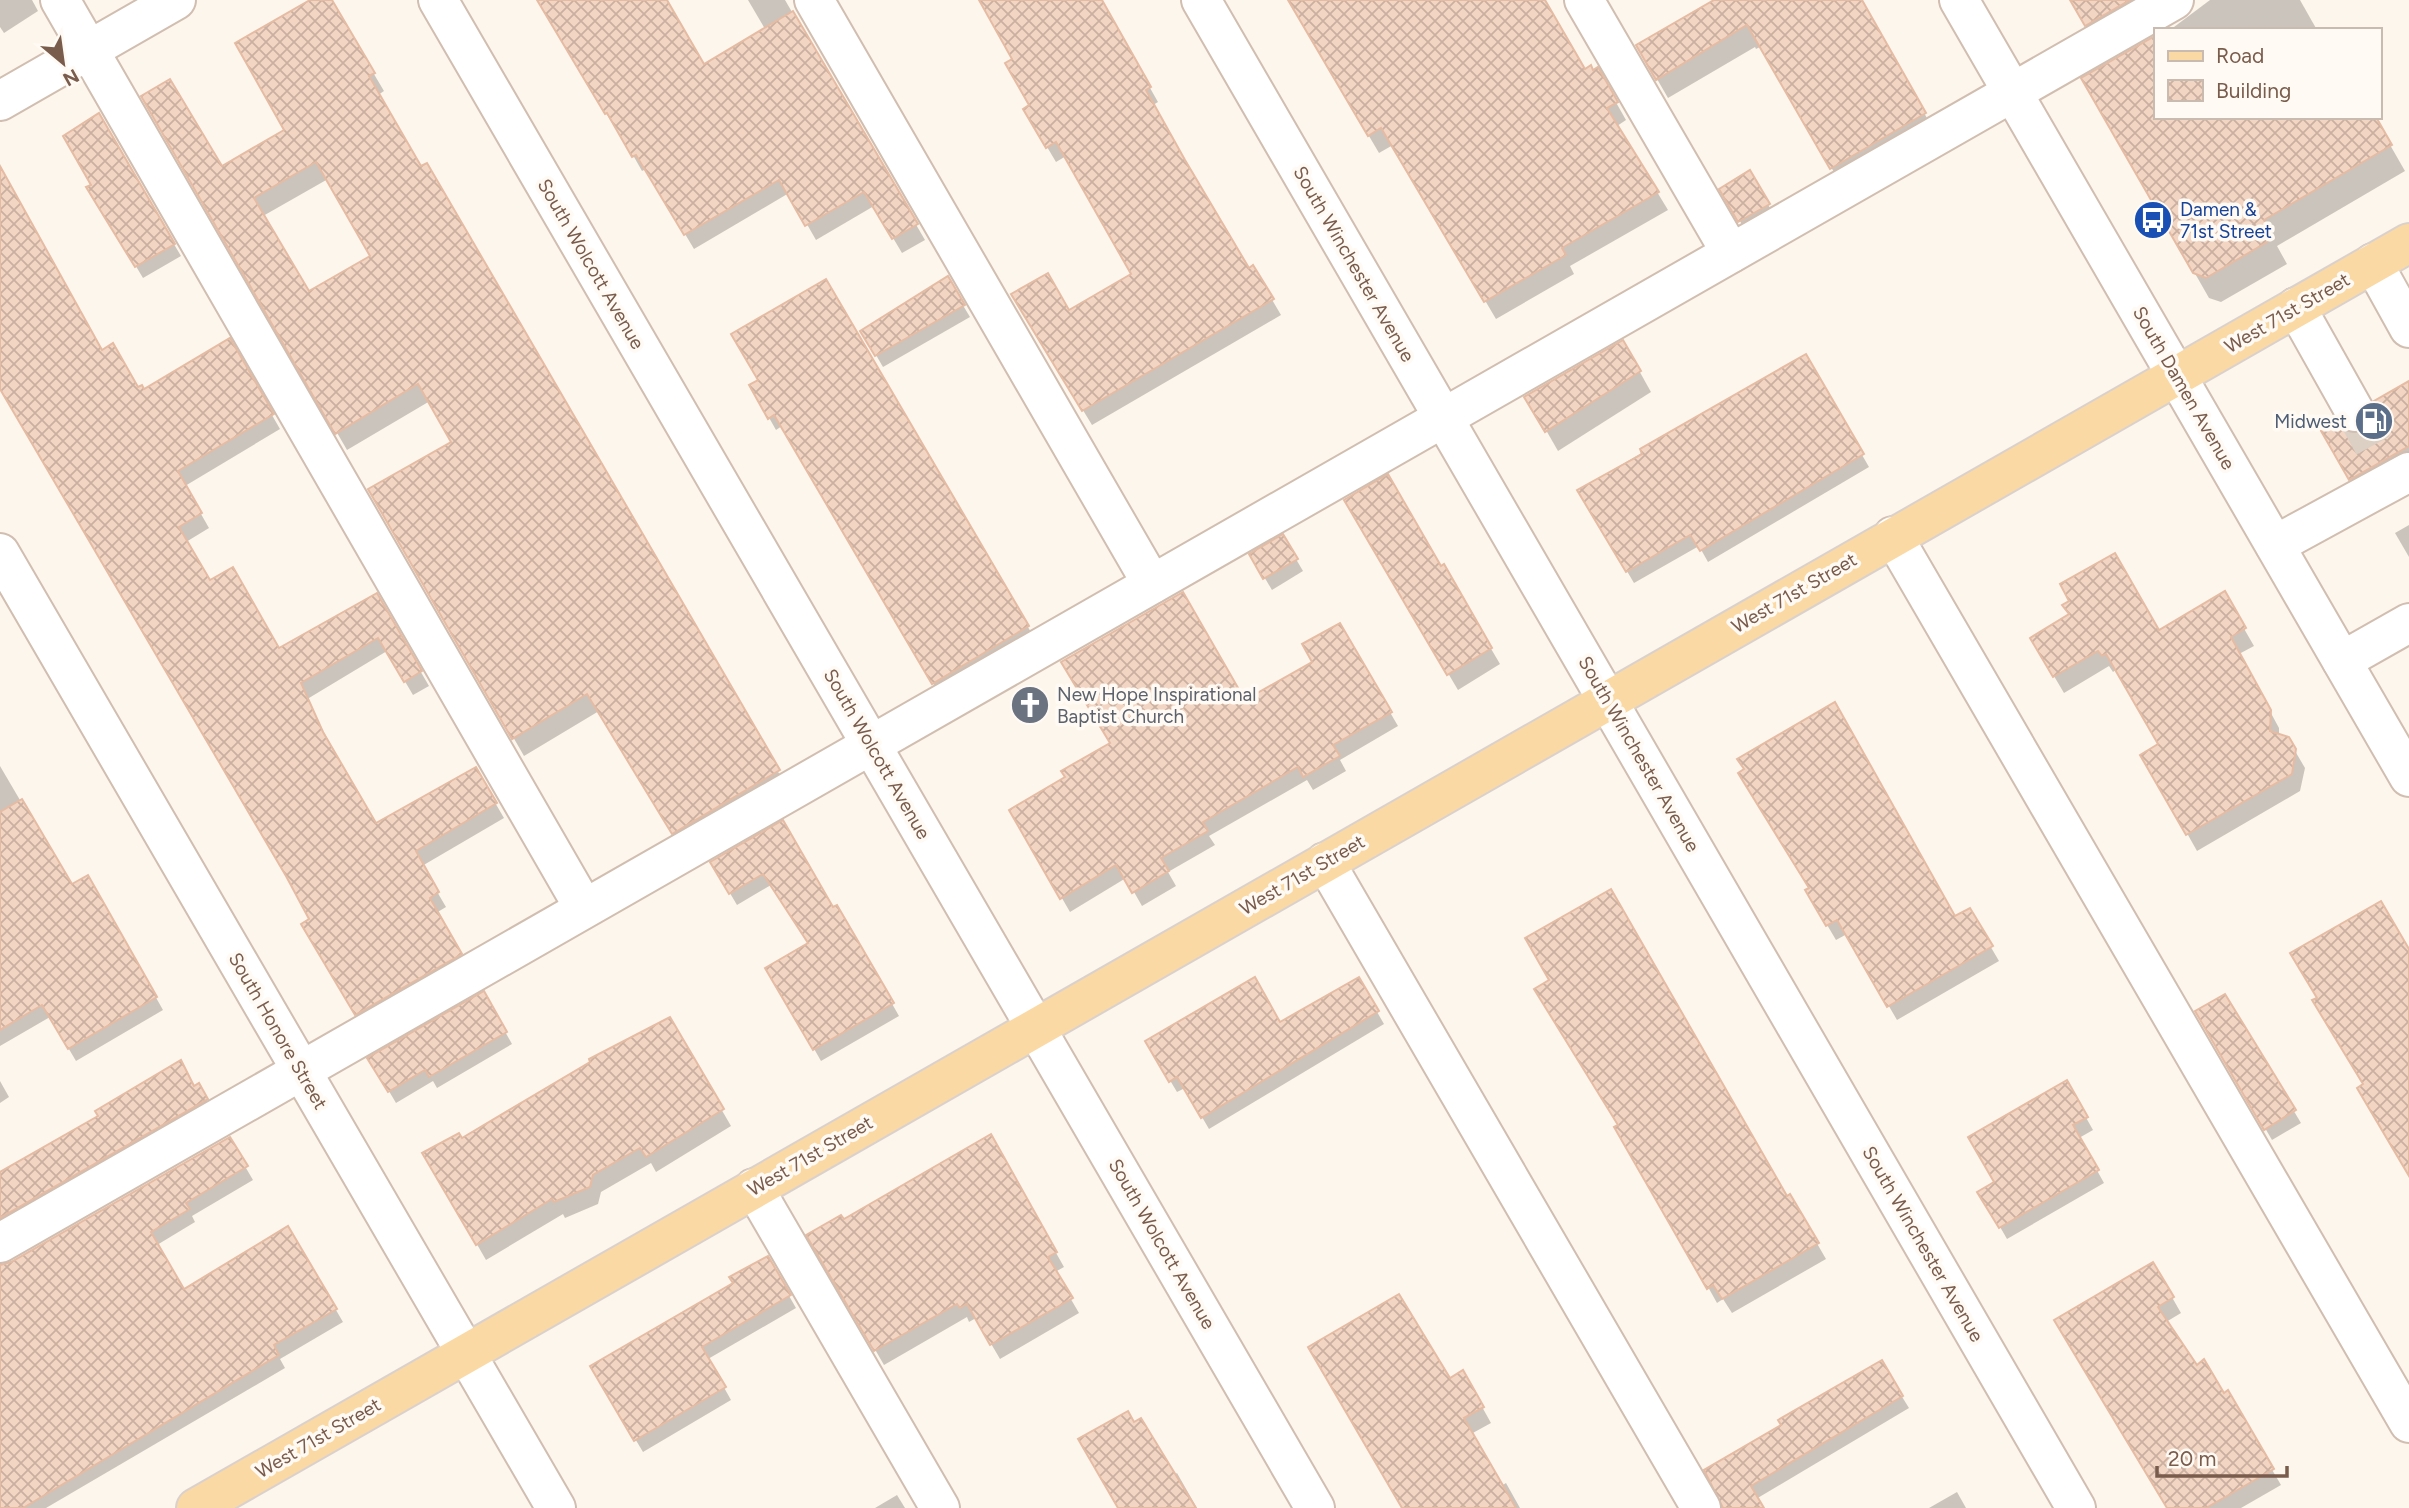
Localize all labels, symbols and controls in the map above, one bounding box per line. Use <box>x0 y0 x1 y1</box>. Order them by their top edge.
north arrow <box>28 28 98 98</box>
legend <box>2154 28 2381 119</box>
text: Road <box>2216 43 2264 68</box>
text: N <box>59 64 83 91</box>
text: Building <box>2216 78 2291 103</box>
street label: South Winchester Avenue <box>1289 162 1419 366</box>
street label: South Wolcott Avenue <box>533 175 649 353</box>
place label: Damen & 71st Street <box>2180 198 2272 243</box>
bus stop icon: Damen & 71st Street <box>2132 199 2174 241</box>
street label: West 71st Street <box>2220 268 2354 358</box>
street label: South Damen Avenue <box>2128 302 2240 474</box>
fuel station icon: Midwest <box>2353 400 2395 442</box>
place label: Midwest <box>2274 410 2347 433</box>
street label: West 71st Street <box>1727 548 1861 638</box>
street label: South Winchester Avenue <box>1574 652 1704 856</box>
street label: South Wolcott Avenue <box>819 665 935 843</box>
place label: New Hope Inspirational Baptist Church <box>1057 683 1256 728</box>
church icon: New Hope Inspirational Baptist Church <box>1009 684 1051 726</box>
street label: West 71st Street <box>1235 830 1369 920</box>
street label: South Honore Street <box>224 948 332 1114</box>
street label: West 71st Street <box>743 1111 877 1201</box>
street label: South Winchester Avenue <box>1858 1142 1988 1346</box>
street label: South Wolcott Avenue <box>1104 1155 1220 1333</box>
street label: West 71st Street <box>251 1393 385 1483</box>
scale bar <box>2157 1434 2286 1478</box>
text: 20 m <box>2168 1446 2216 1471</box>

